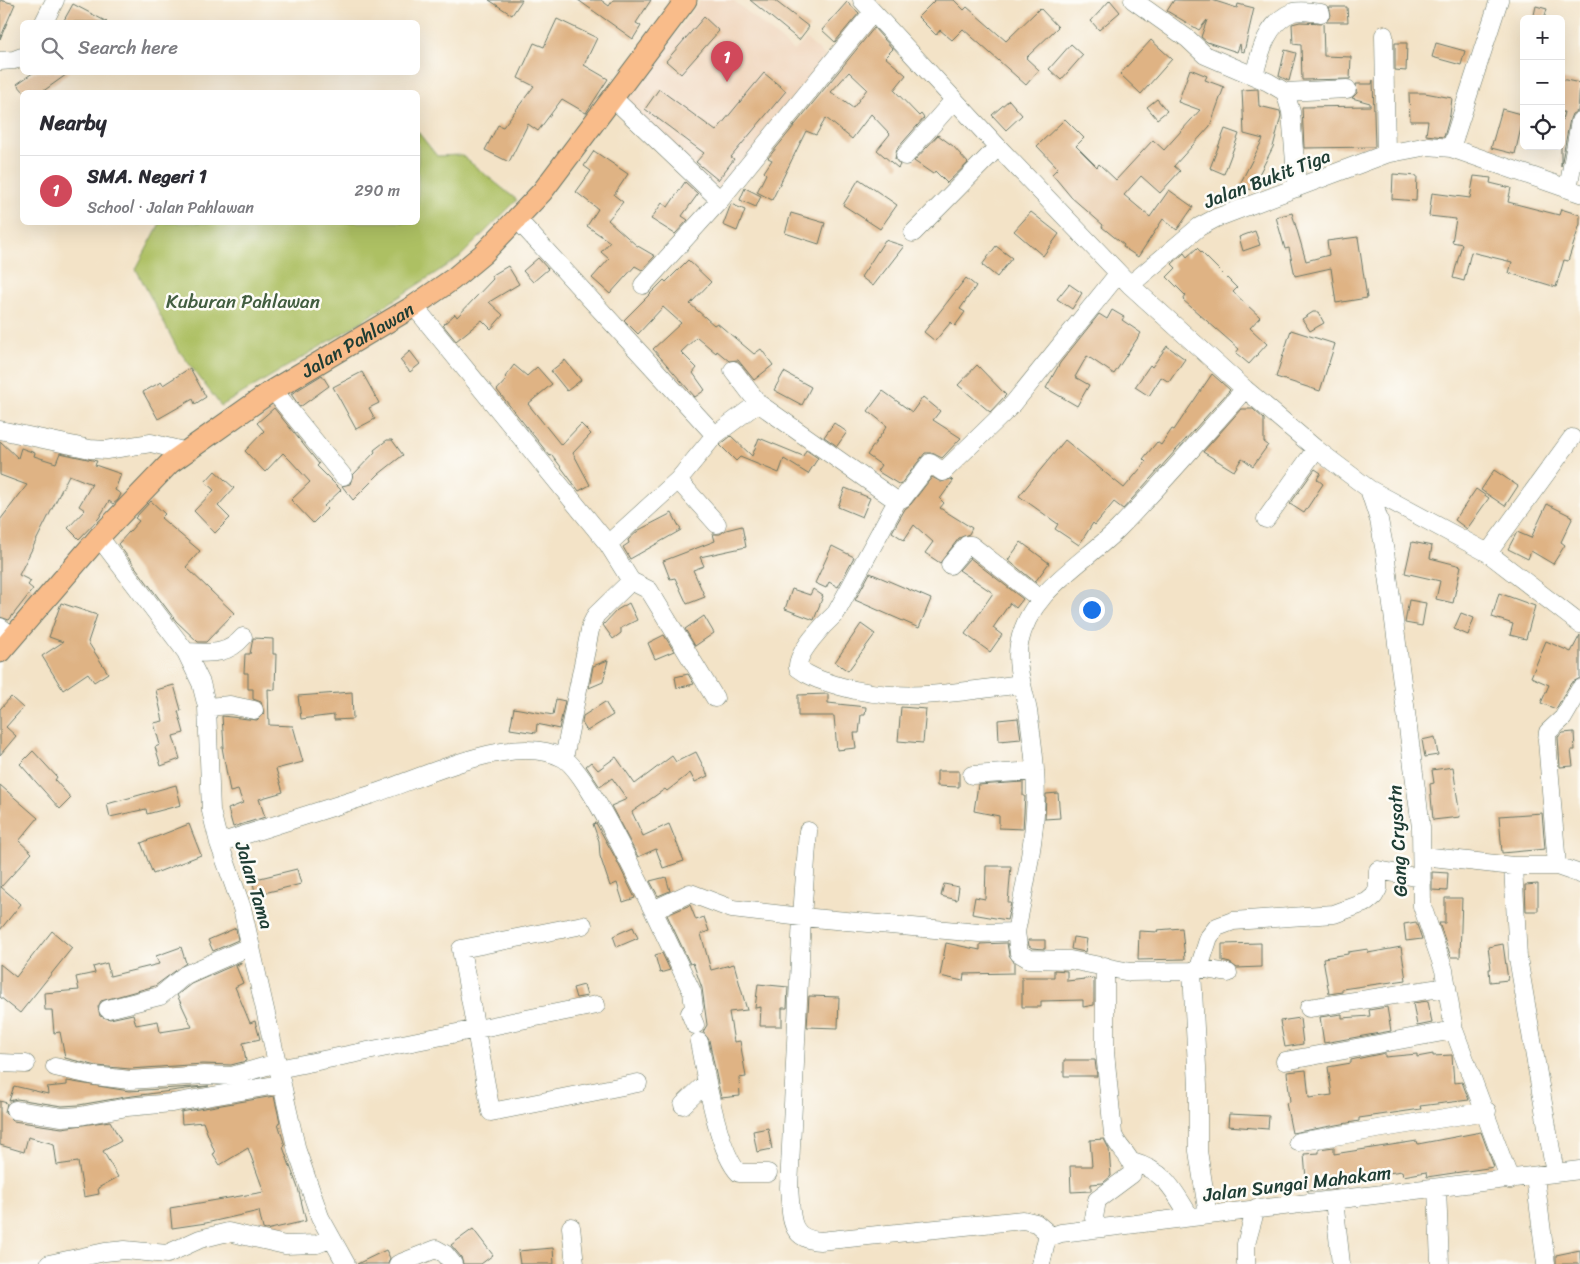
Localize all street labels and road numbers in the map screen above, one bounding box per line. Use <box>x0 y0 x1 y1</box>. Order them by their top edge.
street label: Jalan Bukit Tiga <box>1198 139 1336 218</box>
street label: Jalan Pahlawan <box>294 293 421 387</box>
street label: Gang Crysatn <box>1378 784 1417 898</box>
street label: Jalan Tama <box>225 836 284 934</box>
street label: Jalan Sungai Mahakam <box>1200 1156 1393 1212</box>

